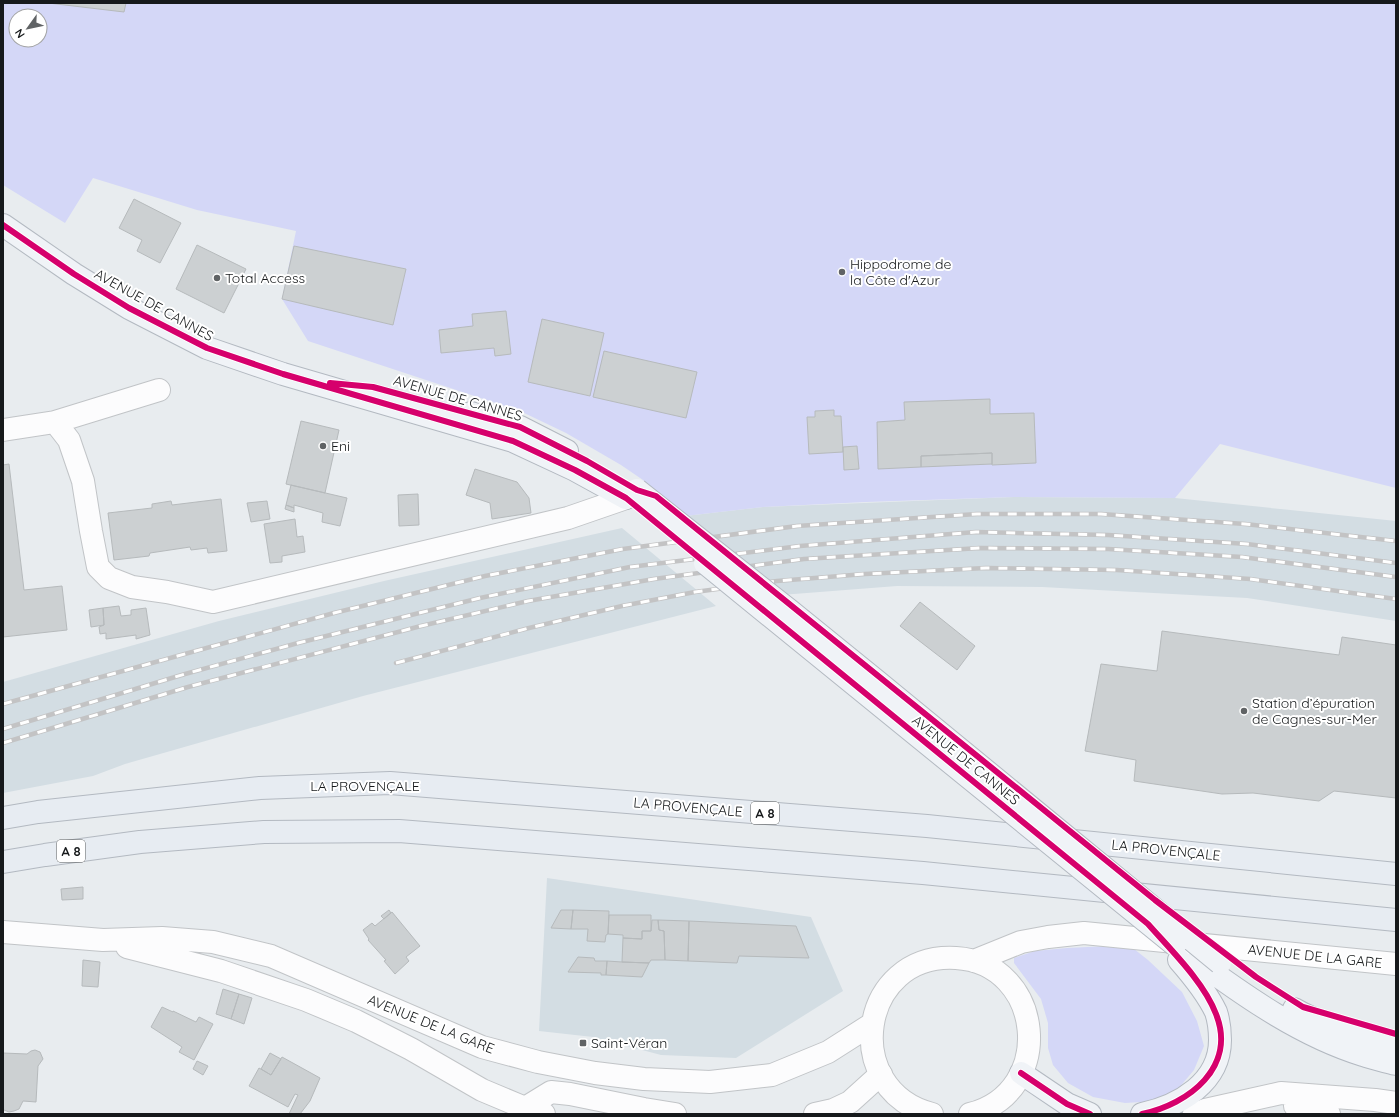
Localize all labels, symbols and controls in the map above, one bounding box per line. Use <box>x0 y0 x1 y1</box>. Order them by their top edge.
north arrow <box>8 8 48 48</box>
text: N <box>12 26 28 41</box>
place label: Hippodrome de la Côte d'Azur <box>850 255 952 289</box>
street label: AVENUE DE CANNES <box>91 265 217 345</box>
marker: Hippodrome de la Côte d'Azur <box>837 267 847 277</box>
place label: Total Access <box>225 269 305 287</box>
marker: Total Access <box>212 273 222 283</box>
street label: AVENUE DE CANNES <box>391 371 525 425</box>
place label: Eni <box>331 437 350 455</box>
marker: Eni <box>318 441 328 451</box>
place label: Station d’épuration de Cagnes-sur-Mer <box>1252 694 1377 728</box>
marker: Station d’épuration de Cagnes-sur-Mer <box>1239 706 1249 716</box>
street label: AVENUE DE CANNES <box>909 711 1024 809</box>
street label: LA PROVENÇALE <box>310 777 420 795</box>
street label: LA PROVENÇALE <box>633 793 743 821</box>
road number: A 8 <box>751 802 779 824</box>
street label: LA PROVENÇALE <box>1111 835 1221 865</box>
road number: A 8 <box>57 840 85 862</box>
street label: AVENUE DE LA GARE <box>1247 940 1383 972</box>
street label: AVENUE DE LA GARE <box>365 990 497 1058</box>
place label: Saint-Véran <box>591 1034 667 1052</box>
marker: Saint-Véran <box>578 1038 588 1048</box>

